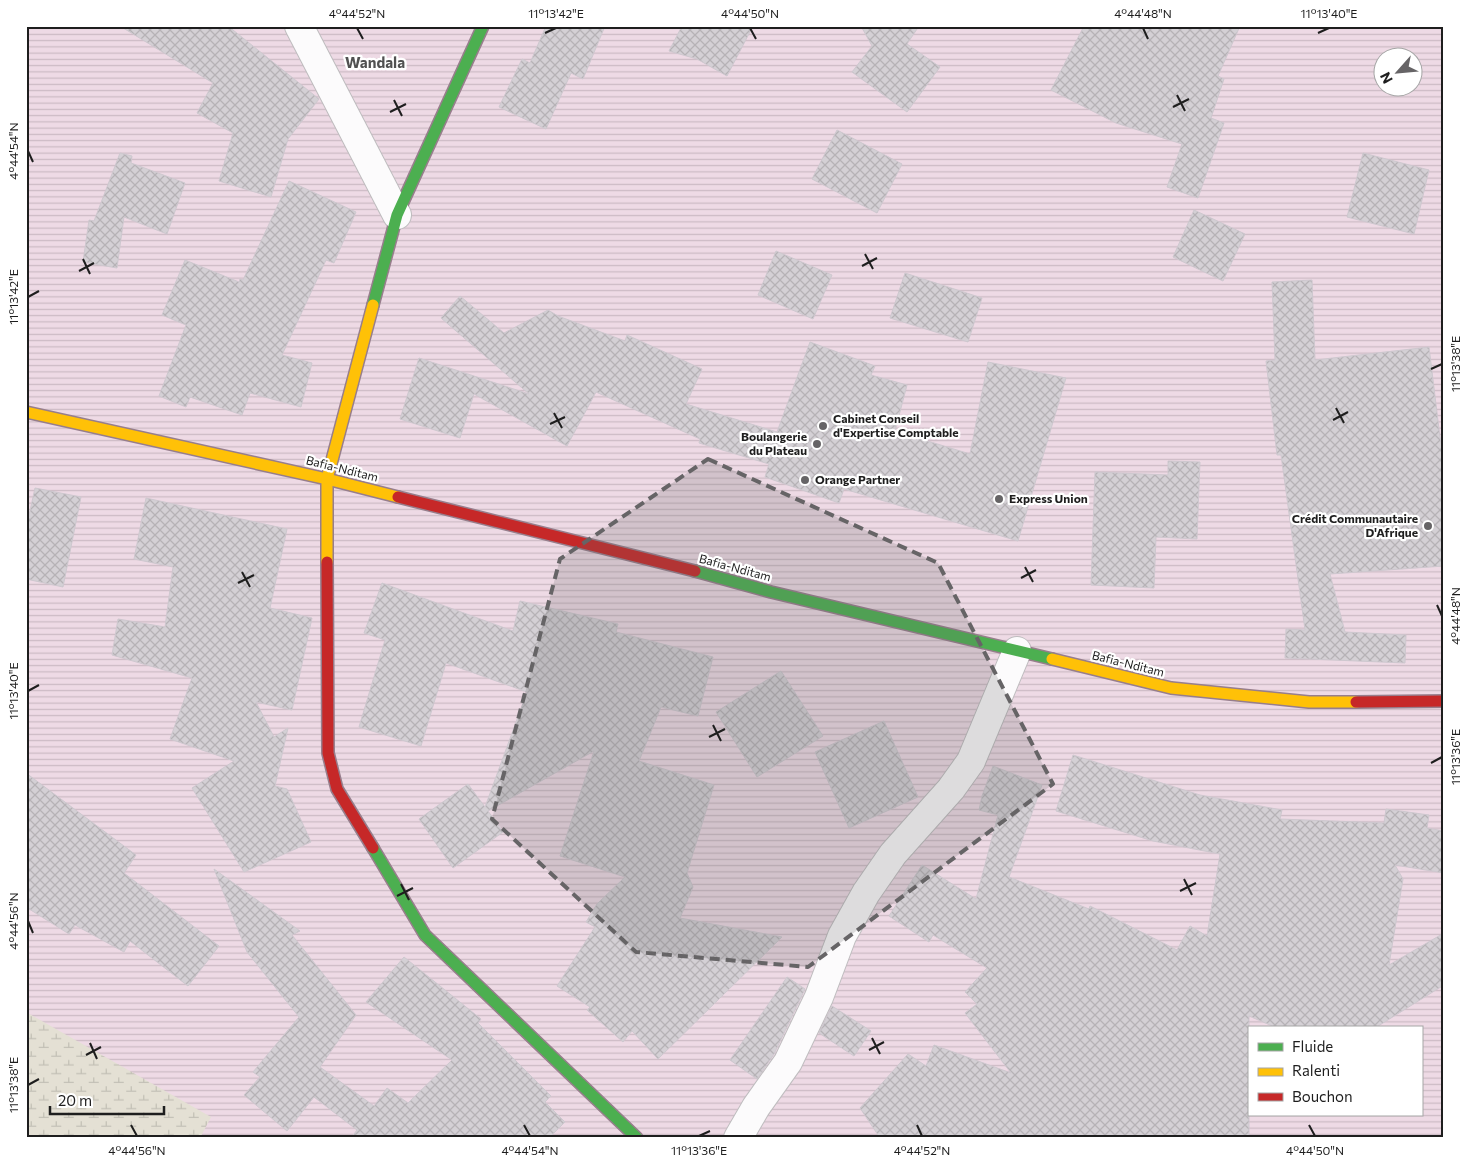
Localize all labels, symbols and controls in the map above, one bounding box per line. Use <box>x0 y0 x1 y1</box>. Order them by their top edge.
text: 4°44'52"N <box>329 6 385 20</box>
text: 11°13'42"E <box>528 6 584 20</box>
text: 4°44'50"N <box>721 6 779 20</box>
text: 4°44'48"N <box>1114 6 1172 20</box>
text: 11°13'40"E <box>1300 6 1358 20</box>
north arrow <box>1372 48 1422 98</box>
district label: Wandala <box>345 53 405 71</box>
text: N <box>1376 70 1396 87</box>
text: 4°44'54"N <box>6 122 20 180</box>
text: 11°13'42"E <box>6 269 20 325</box>
text: 11°13'38"E <box>1448 336 1462 392</box>
place label: Cabinet Conseil d'Expertise Comptable <box>833 411 959 439</box>
marker: Cabinet Conseil d'Expertise Comptable <box>817 420 829 432</box>
place label: Boulangerie du Plateau <box>741 429 807 457</box>
marker: Boulangerie du Plateau <box>811 438 823 450</box>
street label: Bafia-Nditam <box>305 452 380 484</box>
place label: Orange Partner <box>815 472 900 486</box>
marker: Orange Partner <box>799 474 811 486</box>
place label: Express Union <box>1009 491 1088 505</box>
marker: Express Union <box>993 493 1005 505</box>
place label: Crédit Communautaire D'Afrique <box>1292 511 1418 539</box>
marker: Crédit Communautaire D'Afrique <box>1422 520 1434 532</box>
street label: Bafia-Nditam <box>698 551 773 583</box>
text: 4°44'48"N <box>1448 587 1462 645</box>
street label: Bafia-Nditam <box>1091 647 1166 679</box>
text: 11°13'40"E <box>6 662 20 720</box>
text: 11°13'36"E <box>1448 729 1462 785</box>
text: 4°44'56"N <box>6 892 20 950</box>
legend <box>1248 1026 1422 1116</box>
text: Fluide <box>1292 1037 1333 1055</box>
text: 11°13'38"E <box>6 1057 20 1113</box>
text: Ralenti <box>1292 1061 1340 1079</box>
scale bar <box>50 1084 164 1116</box>
text: Bouchon <box>1292 1087 1353 1105</box>
text: 20 m <box>58 1091 92 1109</box>
text: 4°44'56"N <box>108 1143 166 1157</box>
text: 4°44'54"N <box>501 1143 559 1157</box>
text: 11°13'36"E <box>671 1143 727 1157</box>
text: 4°44'52"N <box>894 1143 950 1157</box>
text: 4°44'50"N <box>1286 1143 1344 1157</box>

